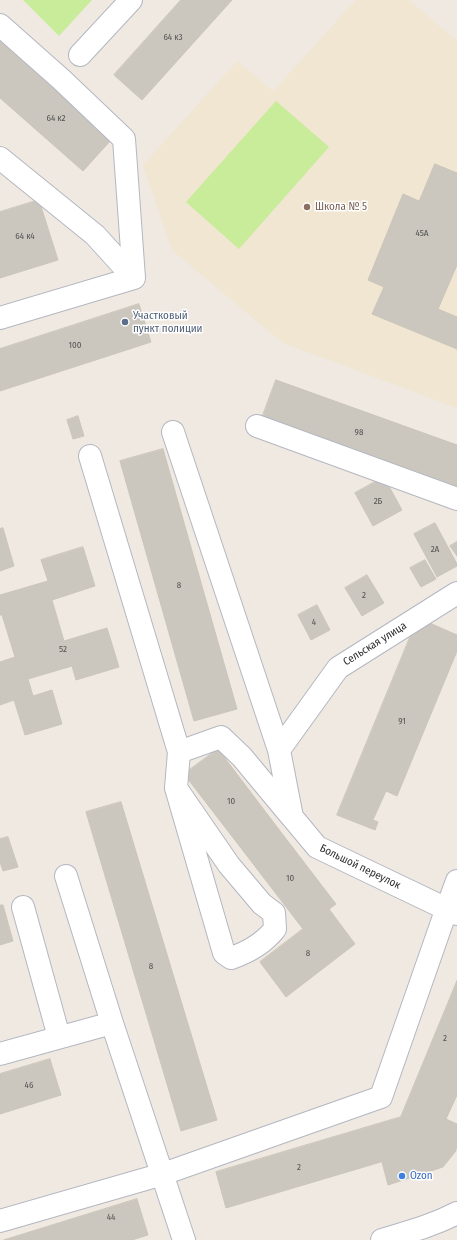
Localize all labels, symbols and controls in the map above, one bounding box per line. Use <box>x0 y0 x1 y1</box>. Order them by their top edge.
house number: 64 к3 <box>163 32 183 42</box>
house number: 64 к2 <box>46 113 66 123</box>
place label: Школа № 5 <box>315 200 367 214</box>
marker: Школа № 5 <box>302 202 312 212</box>
house number: 45А <box>415 228 429 238</box>
house number: 64 к4 <box>15 231 35 241</box>
place label: Участковый пункт полиции <box>133 309 203 335</box>
marker: Участковый пункт полиции <box>120 317 130 327</box>
house number: 100 <box>69 340 81 350</box>
house number: 98 <box>355 427 363 437</box>
house number: 2Б <box>374 496 382 506</box>
house number: 2А <box>431 544 439 554</box>
house number: 8 <box>177 580 181 590</box>
house number: 2 <box>362 590 366 600</box>
house number: 4 <box>312 617 316 627</box>
street label: Сельская улица <box>341 619 409 669</box>
house number: 52 <box>59 644 67 654</box>
house number: 91 <box>398 716 406 726</box>
house number: 10 <box>227 796 235 806</box>
street label: Большой переулок <box>317 842 403 892</box>
house number: 10 <box>286 873 294 883</box>
house number: 8 <box>306 948 310 958</box>
house number: 8 <box>149 961 153 971</box>
house number: 2 <box>443 1033 447 1043</box>
house number: 46 <box>25 1080 33 1090</box>
house number: 2 <box>297 1162 301 1172</box>
place label: Ozon <box>410 1169 433 1183</box>
marker: Ozon <box>397 1171 407 1181</box>
house number: 44 <box>107 1212 115 1222</box>

